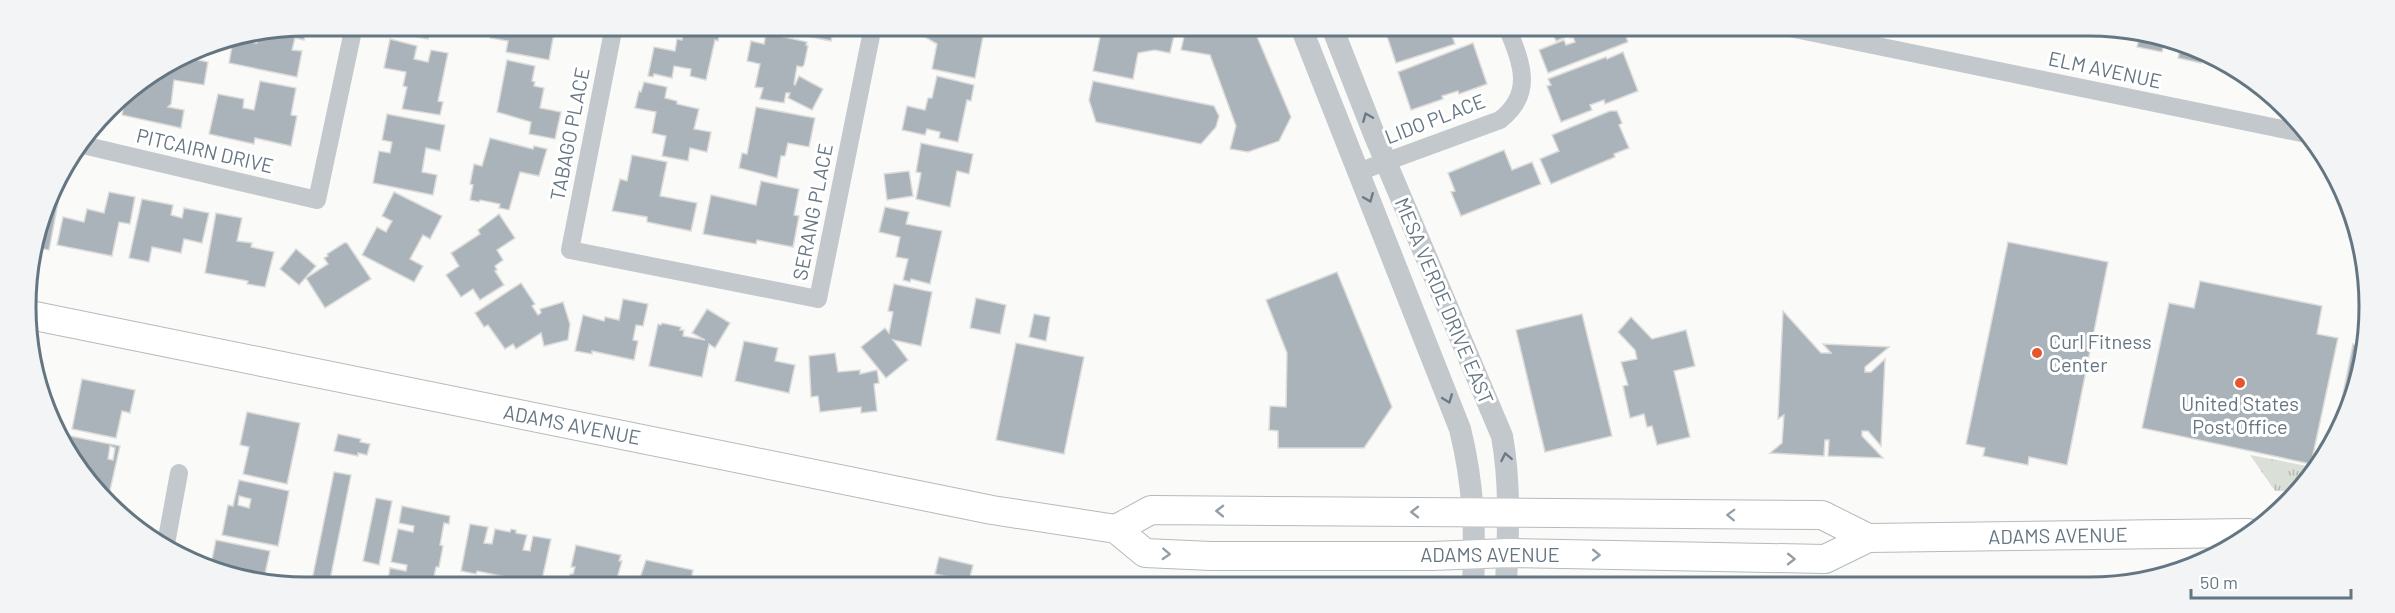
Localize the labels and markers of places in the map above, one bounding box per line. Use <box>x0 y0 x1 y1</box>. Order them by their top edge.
place label: Curl Fitness Center <box>2049 329 2152 376</box>
marker: Curl Fitness Center <box>2030 346 2044 360</box>
marker: United States Post Office <box>2233 376 2247 390</box>
place label: United States Post Office <box>2181 391 2299 438</box>

